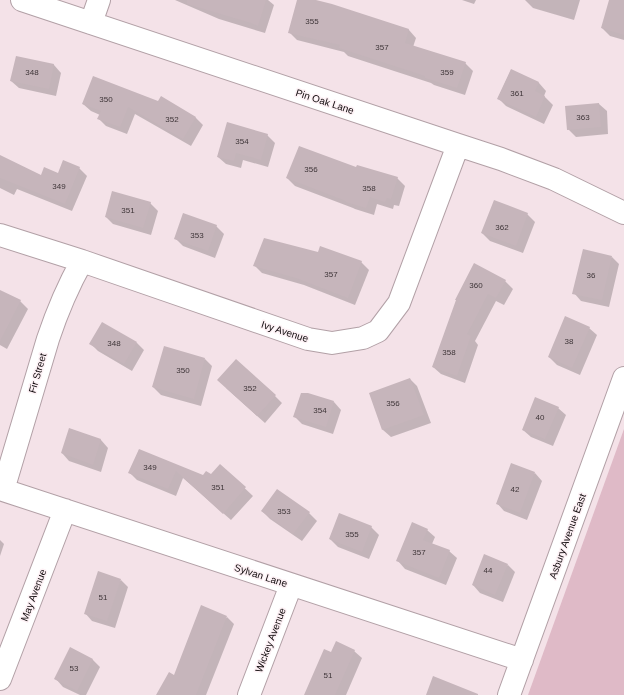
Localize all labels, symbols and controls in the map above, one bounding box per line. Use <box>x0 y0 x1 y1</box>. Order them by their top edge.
house number: 355 <box>305 17 319 26</box>
house number: 357 <box>375 43 389 52</box>
house number: 348 <box>25 68 39 77</box>
house number: 359 <box>440 68 454 77</box>
street label: Pin Oak Lane <box>294 87 356 116</box>
house number: 361 <box>510 89 524 98</box>
house number: 350 <box>99 95 113 104</box>
house number: 363 <box>576 113 590 122</box>
house number: 352 <box>165 115 179 124</box>
house number: 354 <box>235 137 249 146</box>
house number: 356 <box>304 165 318 174</box>
house number: 349 <box>52 182 66 191</box>
house number: 358 <box>362 184 376 193</box>
house number: 351 <box>121 206 135 215</box>
house number: 362 <box>495 223 509 232</box>
house number: 353 <box>190 231 204 240</box>
house number: 357 <box>324 270 338 279</box>
house number: 36 <box>587 271 596 280</box>
house number: 360 <box>469 281 483 290</box>
street label: Ivy Avenue <box>260 319 310 344</box>
house number: 38 <box>565 337 574 346</box>
house number: 348 <box>107 339 121 348</box>
house number: 358 <box>442 348 456 357</box>
street label: Fir Street <box>27 352 48 394</box>
house number: 350 <box>176 366 190 375</box>
house number: 352 <box>243 384 257 393</box>
house number: 356 <box>386 399 400 408</box>
house number: 354 <box>313 406 327 415</box>
house number: 40 <box>536 413 545 422</box>
house number: 349 <box>143 463 157 472</box>
house number: 351 <box>211 483 225 492</box>
house number: 42 <box>511 485 520 494</box>
street label: Asbury Avenue East <box>547 492 588 580</box>
house number: 353 <box>277 507 291 516</box>
house number: 355 <box>345 530 359 539</box>
house number: 357 <box>412 548 426 557</box>
street label: Sylvan Lane <box>233 562 289 589</box>
house number: 44 <box>484 566 493 575</box>
street label: May Avenue <box>19 567 49 623</box>
house number: 51 <box>99 593 108 602</box>
street label: Wickey Avenue <box>253 606 288 674</box>
house number: 53 <box>70 664 79 673</box>
house number: 51 <box>324 671 333 680</box>

